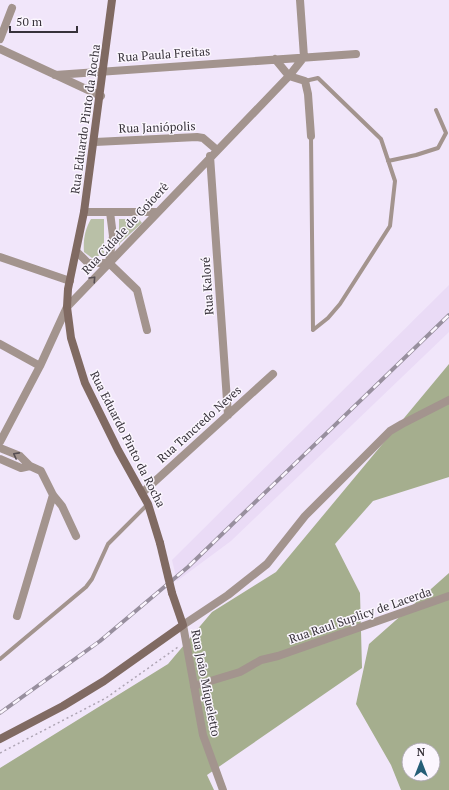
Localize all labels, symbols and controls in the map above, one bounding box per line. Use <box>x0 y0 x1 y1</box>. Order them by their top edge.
scale bar <box>10 8 77 34</box>
text: 50 m <box>16 14 43 29</box>
street label: Rua Eduardo Pinto da Rocha <box>67 43 103 195</box>
street label: Rua Paula Freitas <box>117 43 211 65</box>
street label: Rua Janiópolis <box>118 118 196 136</box>
street label: Rua Cidade de Goioerê <box>78 179 172 277</box>
street label: Rua Kaloré <box>197 256 217 316</box>
one-way arrow <box>89 276 96 284</box>
street label: Rua Eduardo Pinto da Rocha <box>87 368 169 510</box>
street label: Rua Tancredo Neves <box>154 382 244 466</box>
one-way arrow <box>13 452 20 460</box>
street label: Rua Raul Suplicy de Lacerda <box>287 584 433 646</box>
street label: Rua João Miqueletto <box>188 628 224 738</box>
north arrow <box>401 742 441 782</box>
text: N <box>417 745 426 759</box>

